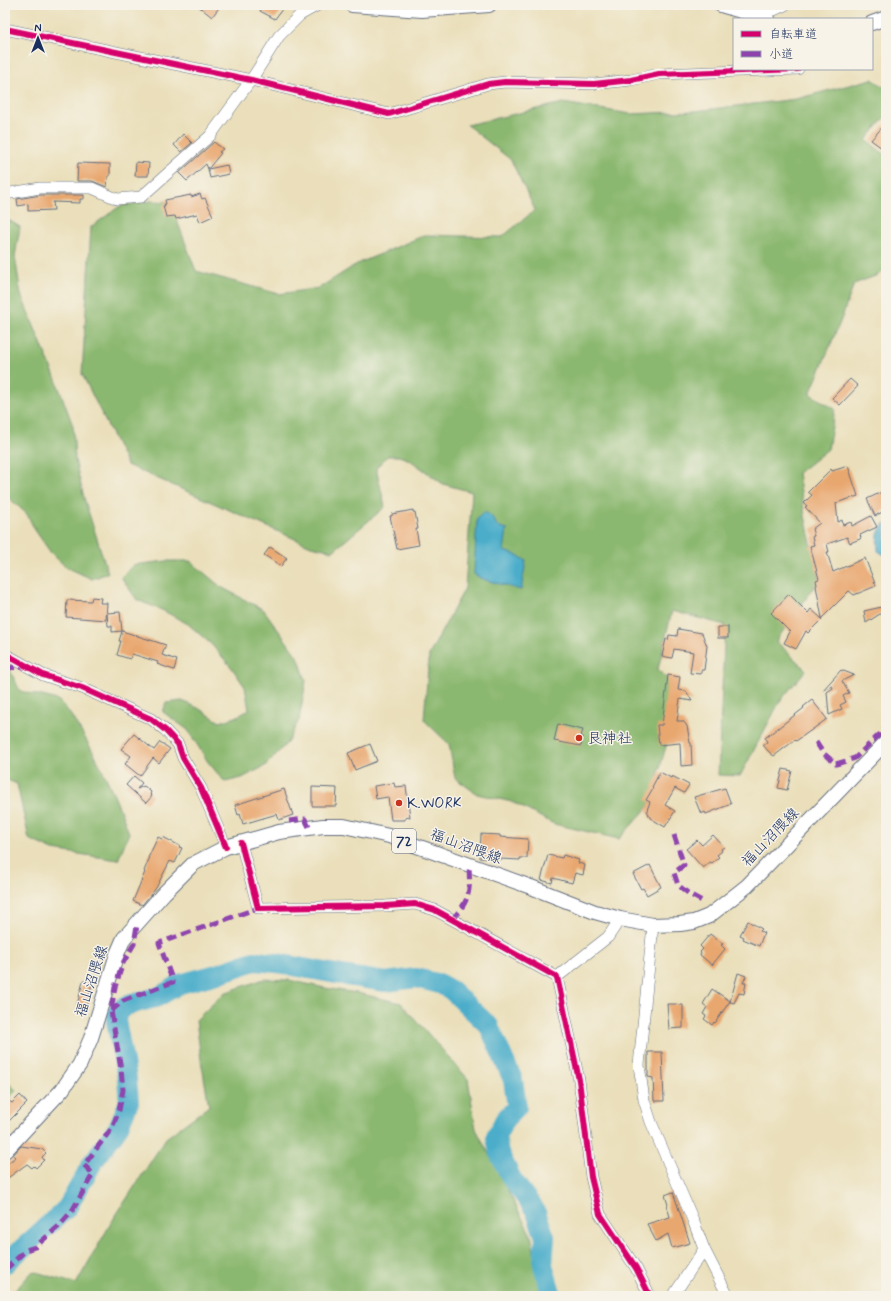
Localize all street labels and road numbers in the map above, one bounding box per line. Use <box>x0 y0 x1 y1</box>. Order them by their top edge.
street label: 福山沼隈線 <box>737 804 804 872</box>
street label: 福山沼隈線 <box>427 825 504 869</box>
road number: 72 <box>392 829 416 853</box>
street label: 福山沼隈線 <box>71 943 113 1020</box>

